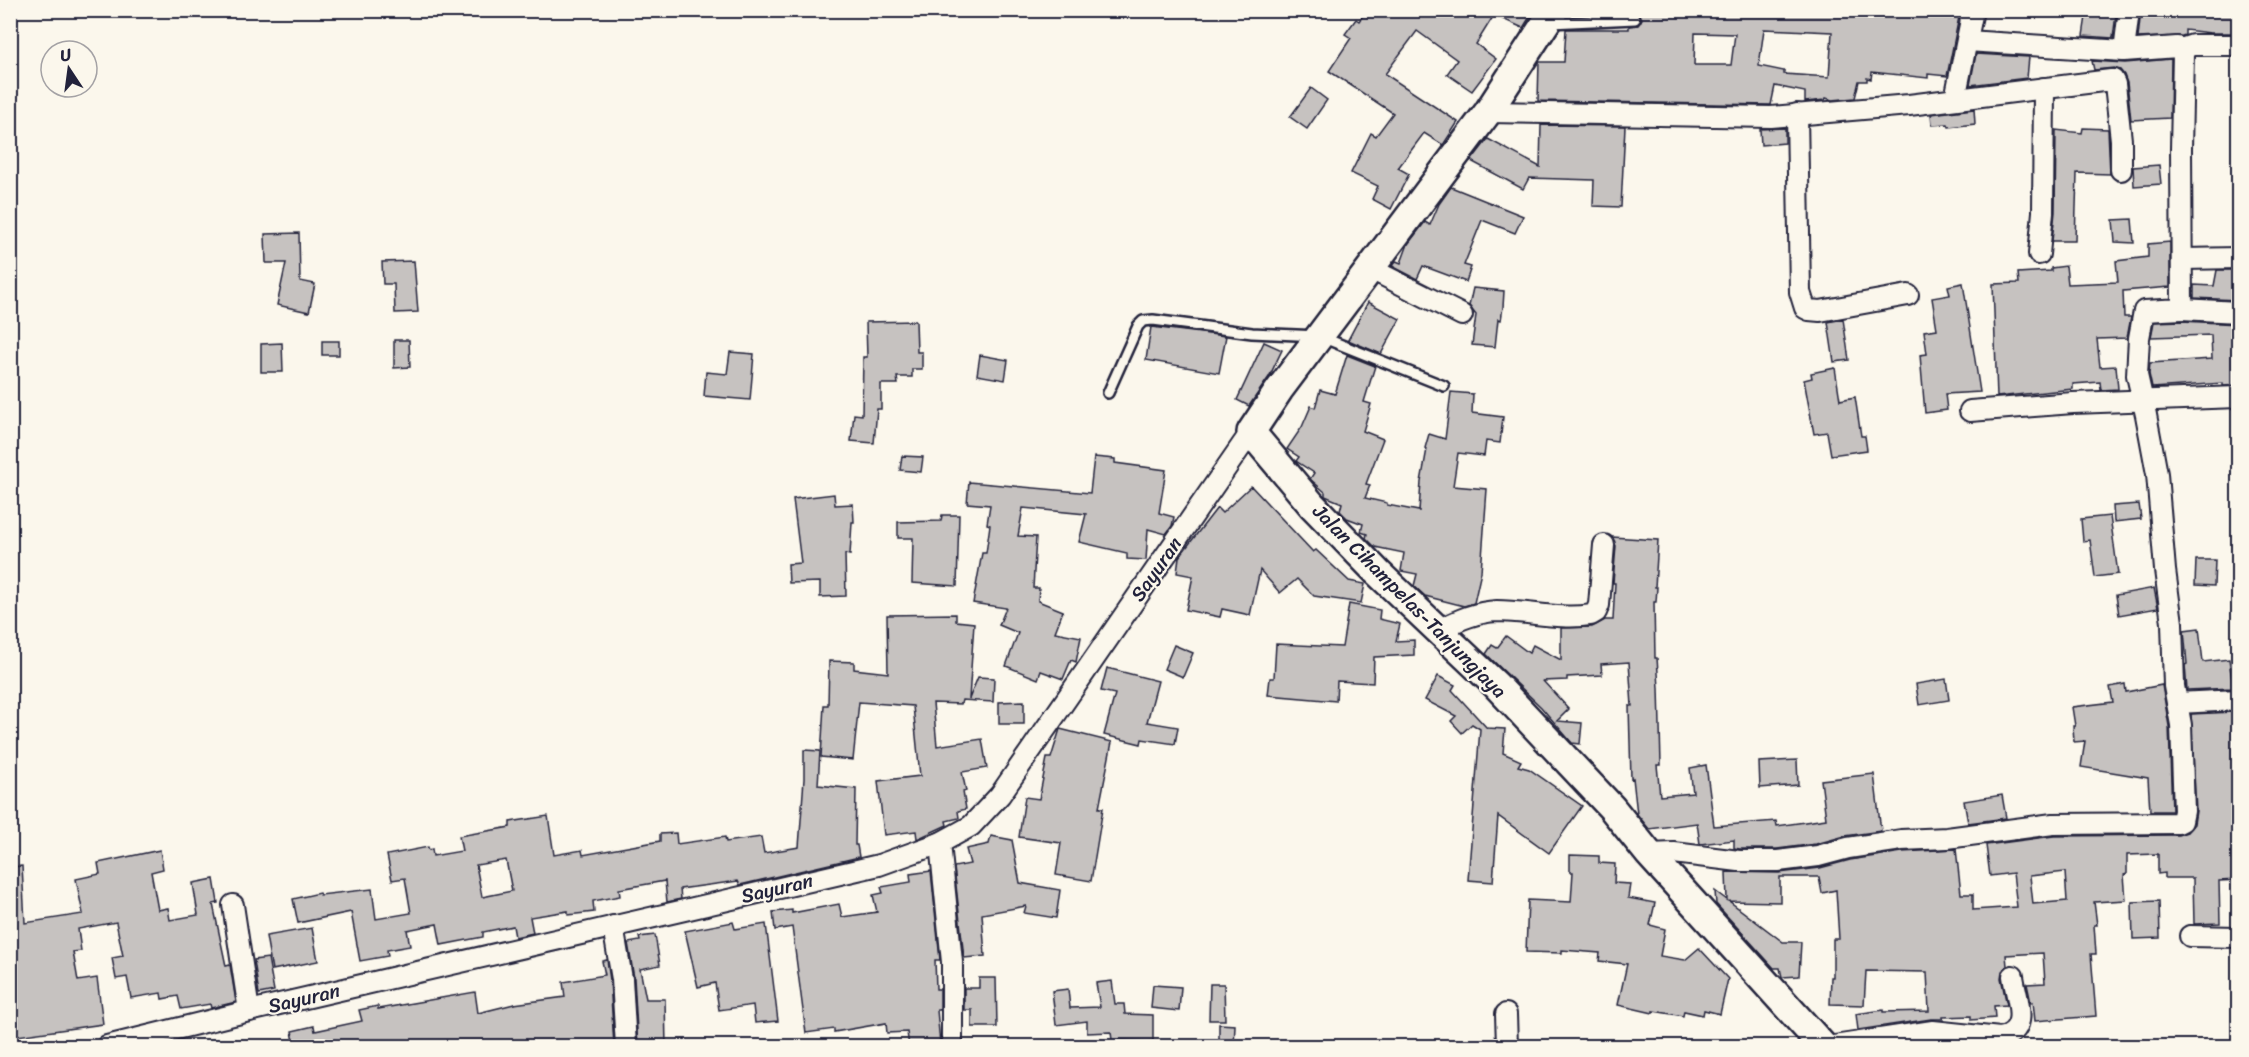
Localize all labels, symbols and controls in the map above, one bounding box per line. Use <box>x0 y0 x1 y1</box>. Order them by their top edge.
north arrow <box>39 39 99 99</box>
text: U <box>57 39 76 70</box>
street label: Jalan Cihampelas-Tanjungjaya <box>1303 495 1515 707</box>
street label: Sayuran <box>1121 529 1192 609</box>
street label: Sayuran <box>738 863 817 914</box>
street label: Sayuran <box>265 973 344 1024</box>

